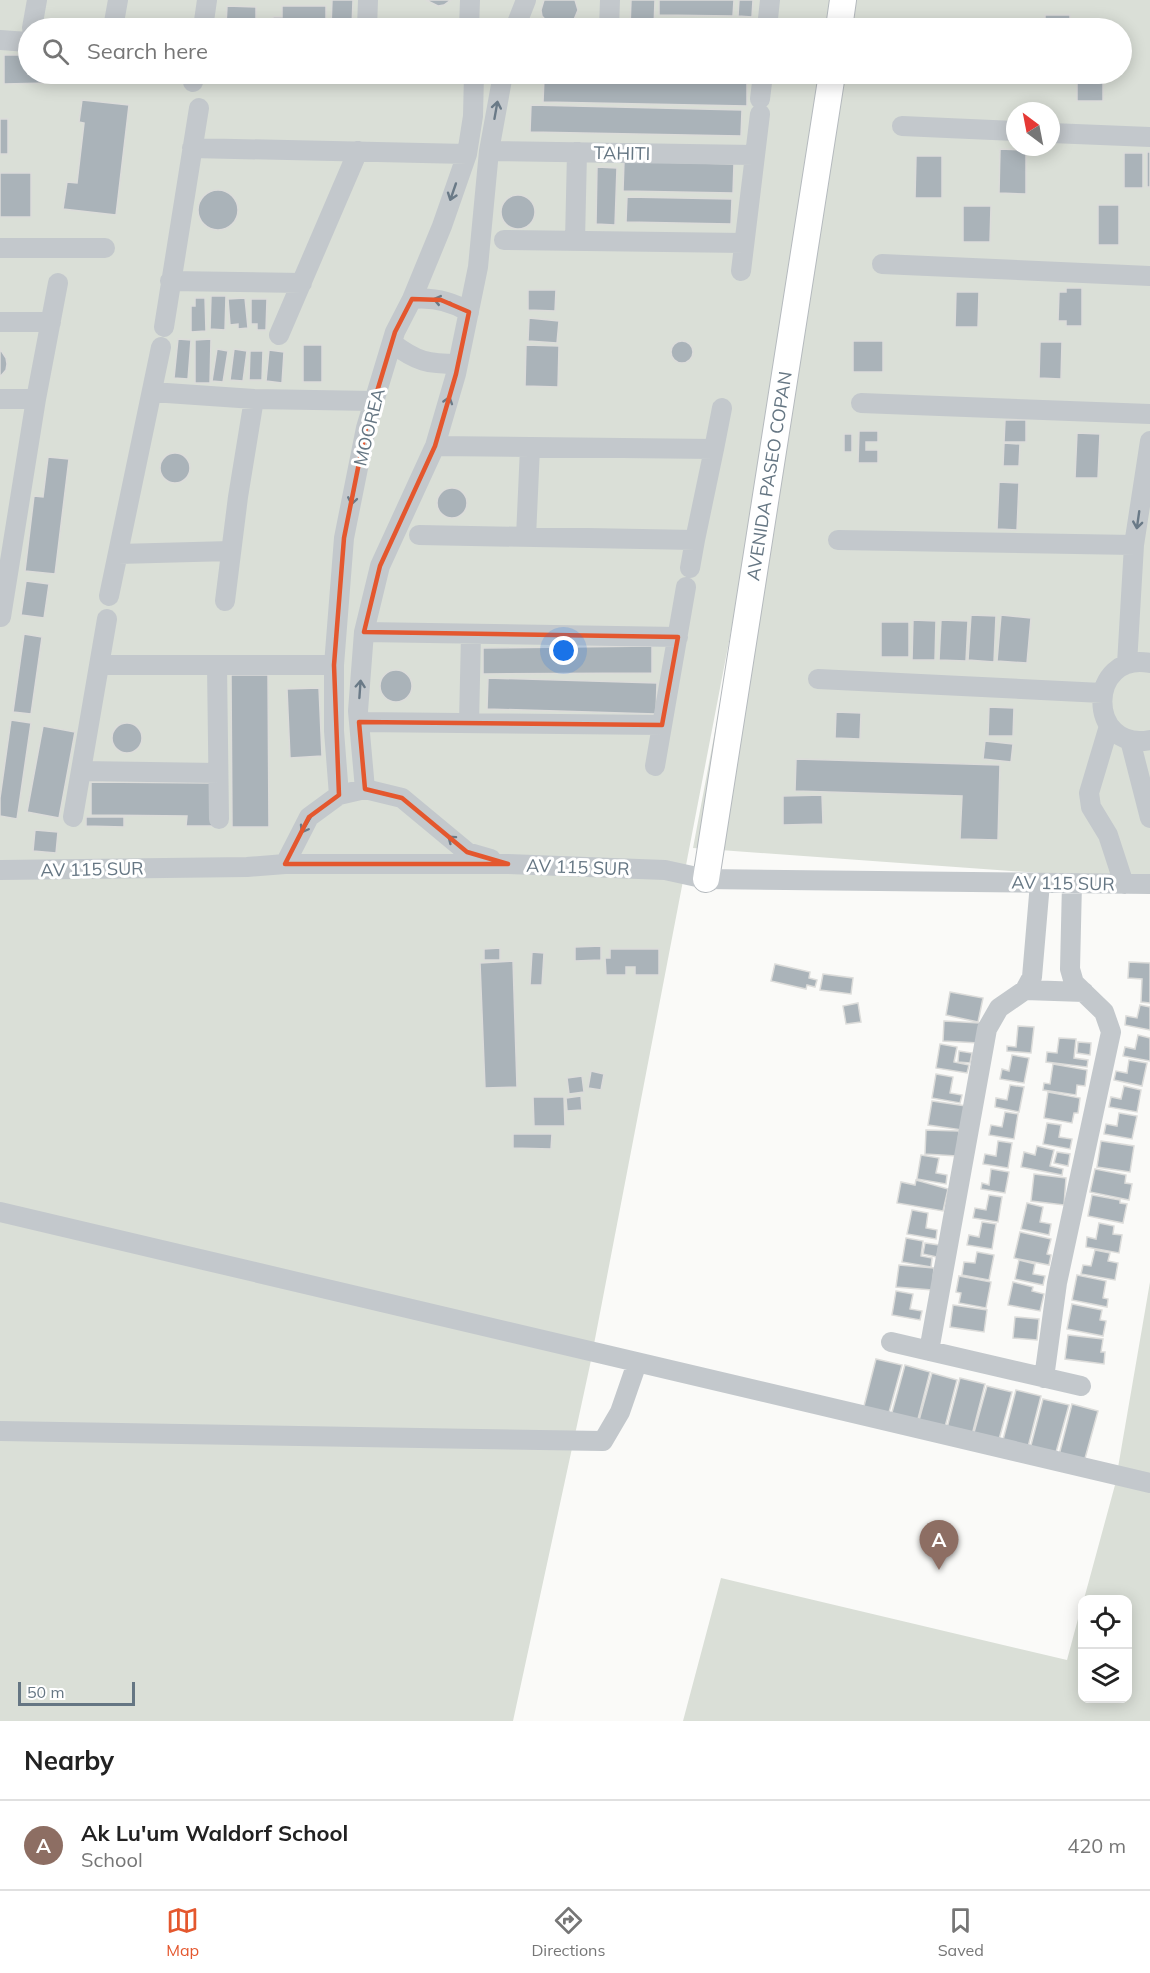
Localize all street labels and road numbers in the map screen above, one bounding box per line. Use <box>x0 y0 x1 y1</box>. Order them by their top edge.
street label: TAHITI <box>593 141 651 165</box>
street label: AVENIDA PASEO COPAN <box>741 370 797 582</box>
street label: MOOREA <box>348 386 390 468</box>
street label: AV 115 SUR <box>526 854 630 880</box>
street label: AV 115 SUR <box>40 857 144 881</box>
street label: AV 115 SUR <box>1011 871 1115 895</box>

